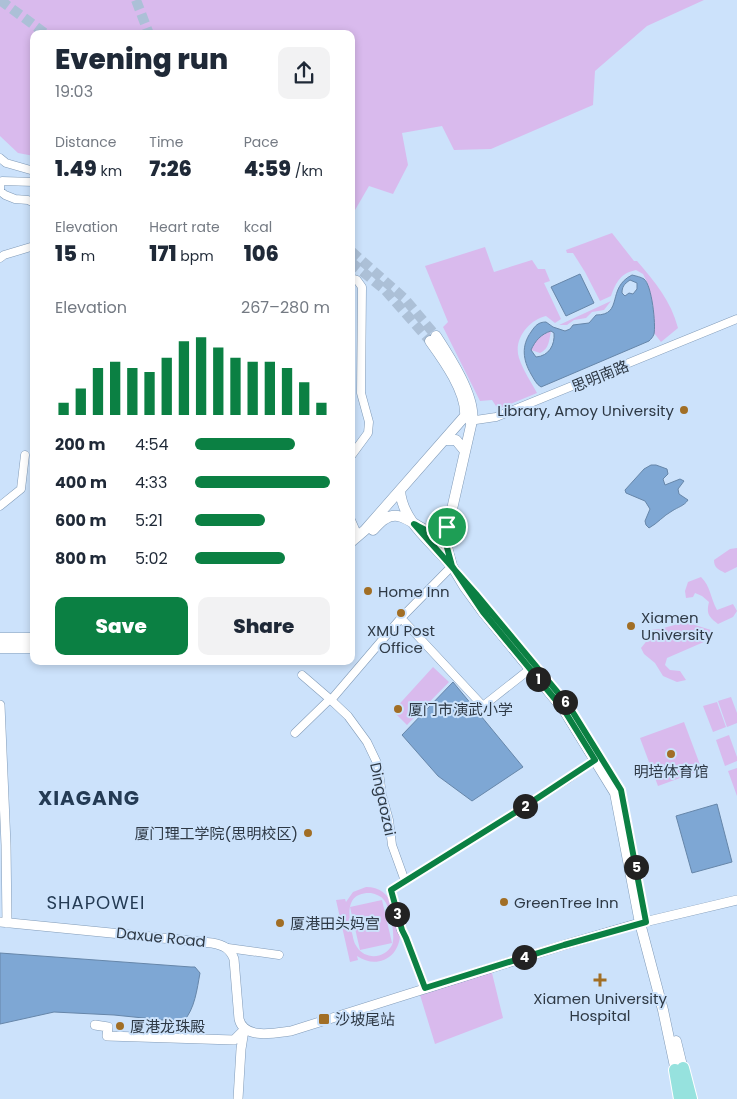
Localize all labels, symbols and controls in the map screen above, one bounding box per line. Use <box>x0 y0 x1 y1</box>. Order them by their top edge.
text: Evening run <box>55 40 228 79</box>
button: share <box>278 47 330 99</box>
text: 19:03 <box>55 80 93 103</box>
text: Distance <box>55 132 116 152</box>
text: Time <box>149 132 183 152</box>
text: Pace <box>244 132 278 152</box>
text: 1.49 <box>55 154 97 183</box>
text: 7:26 <box>149 154 192 183</box>
text: 4:59 <box>244 154 291 183</box>
text: km <box>97 161 122 181</box>
text: /km <box>291 161 323 181</box>
text: Elevation <box>55 217 118 237</box>
text: Heart rate <box>149 217 220 237</box>
text: kcal <box>244 217 272 237</box>
text: 15 <box>55 239 77 268</box>
text: 171 <box>149 239 177 268</box>
text: 106 <box>244 239 279 268</box>
text: m <box>77 246 95 266</box>
text: bpm <box>177 246 214 266</box>
text: Elevation <box>55 296 127 319</box>
text: 267–280 m <box>241 296 330 319</box>
street label: 思明南路 <box>568 355 632 397</box>
place label: Library, Amoy University <box>497 400 675 421</box>
marker: Library, Amoy University <box>678 404 690 416</box>
text: 200 m <box>55 433 105 456</box>
text: 4:54 <box>135 433 169 456</box>
text: 400 m <box>55 471 107 494</box>
text: 4:33 <box>135 471 167 494</box>
pin <box>426 506 468 548</box>
text: 600 m <box>55 509 106 532</box>
text: 5:21 <box>135 509 163 532</box>
icon: arrive <box>433 513 461 541</box>
text: 800 m <box>55 547 107 570</box>
text: 5:02 <box>135 547 168 570</box>
place label: Home Inn <box>378 581 450 602</box>
marker: Home Inn <box>362 585 374 597</box>
button: Save <box>55 597 188 655</box>
button: Share <box>198 597 330 655</box>
marker: XMU Post Office <box>395 607 407 619</box>
place label: Xiamen University <box>641 607 714 645</box>
place label: XMU Post Office <box>367 620 435 658</box>
marker: Xiamen University <box>625 620 637 632</box>
pin: 1 <box>526 666 550 692</box>
text: 1 <box>536 669 541 689</box>
pin: 6 <box>552 690 578 714</box>
text: 6 <box>561 692 570 712</box>
place label: 厦门市演武小学 <box>408 699 513 720</box>
marker: 厦门市演武小学 <box>392 703 404 715</box>
marker: 明培体育馆 <box>665 748 677 760</box>
street label: Dingaozai <box>365 760 401 838</box>
place label: 明培体育馆 <box>633 761 709 782</box>
district label: XIAGANG <box>38 784 140 812</box>
pin: 2 <box>512 794 538 818</box>
text: 2 <box>522 796 530 816</box>
place label: 厦门理工学院(思明校区) <box>134 823 298 844</box>
marker: 厦门理工学院(思明校区) <box>302 827 314 839</box>
pin: 5 <box>624 854 648 880</box>
text: 5 <box>632 857 641 877</box>
district label: SHAPOWEI <box>47 890 145 915</box>
place label: GreenTree Inn <box>514 892 619 913</box>
marker: GreenTree Inn <box>498 896 510 908</box>
pin: 3 <box>384 902 410 926</box>
text: 3 <box>393 904 402 924</box>
place label: 厦港田头妈宫 <box>290 913 380 934</box>
marker: 厦港田头妈宫 <box>274 917 286 929</box>
street label: Daxue Road <box>115 922 207 952</box>
pin: 4 <box>512 944 536 970</box>
text: 4 <box>520 947 529 967</box>
marker: Xiamen University Hospital <box>593 973 607 987</box>
place label: Xiamen University Hospital <box>533 988 667 1026</box>
place label: 沙坡尾站 <box>335 1009 395 1030</box>
marker: 沙坡尾站 <box>317 1012 331 1026</box>
place label: 厦港龙珠殿 <box>130 1016 205 1037</box>
marker: 厦港龙珠殿 <box>114 1020 126 1032</box>

